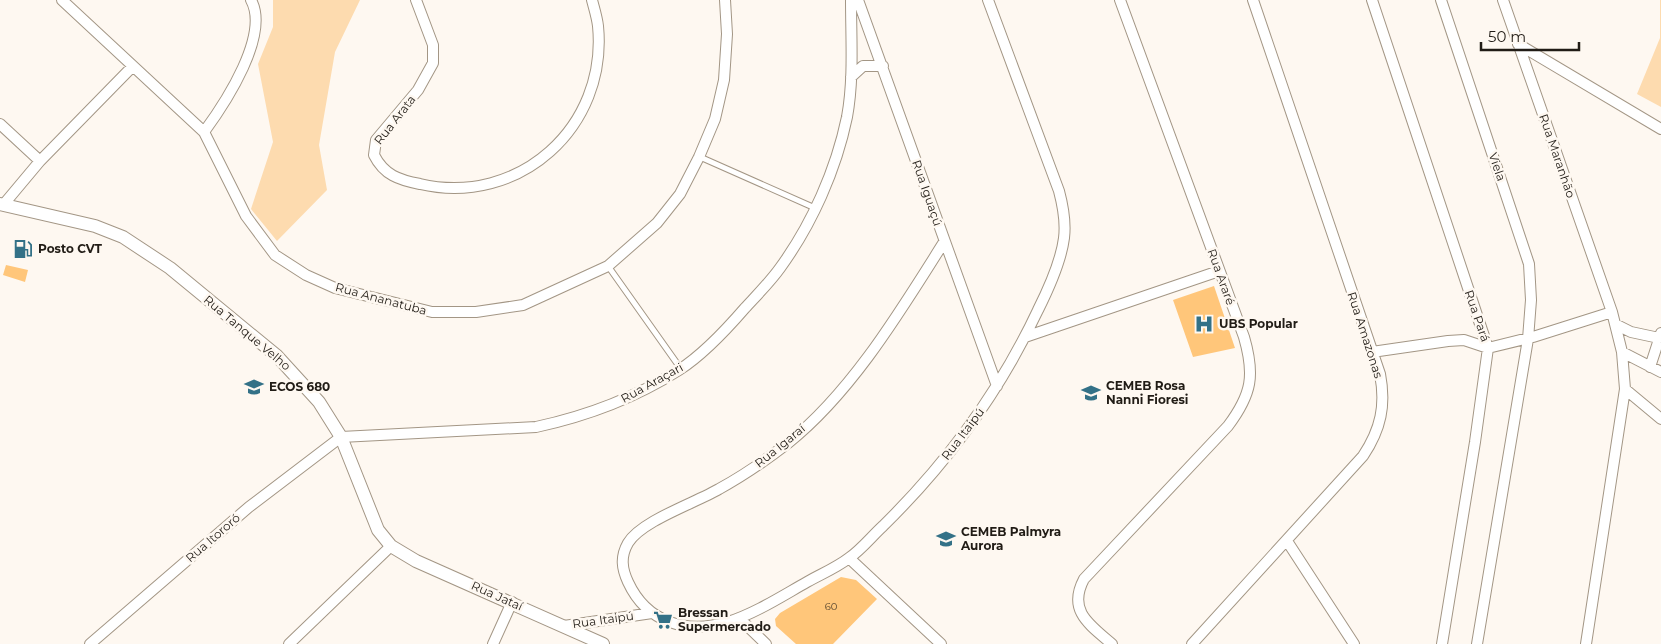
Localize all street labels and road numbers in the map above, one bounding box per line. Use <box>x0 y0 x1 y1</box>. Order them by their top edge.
street label: Rua Arata <box>371 92 419 147</box>
street label: Rua Maranhão <box>1536 112 1579 200</box>
street label: Viela <box>1486 151 1509 183</box>
street label: Rua Iguaçú <box>909 158 946 228</box>
street label: Rua Araré <box>1204 247 1239 307</box>
street label: Rua Ananatuba <box>334 279 429 318</box>
street label: Rua Pará <box>1462 288 1493 344</box>
street label: Rua Amazonas <box>1344 290 1387 380</box>
street label: Rua Tanque Velho <box>201 292 294 373</box>
street label: Rua Araçari <box>618 359 685 406</box>
street label: Rua Itaipú <box>938 405 987 463</box>
street label: Rua Igaraí <box>751 420 809 470</box>
street label: Rua Itororó <box>182 510 243 565</box>
street label: Rua Jataí <box>469 578 526 614</box>
street label: Rua Itaipú <box>571 608 635 631</box>

